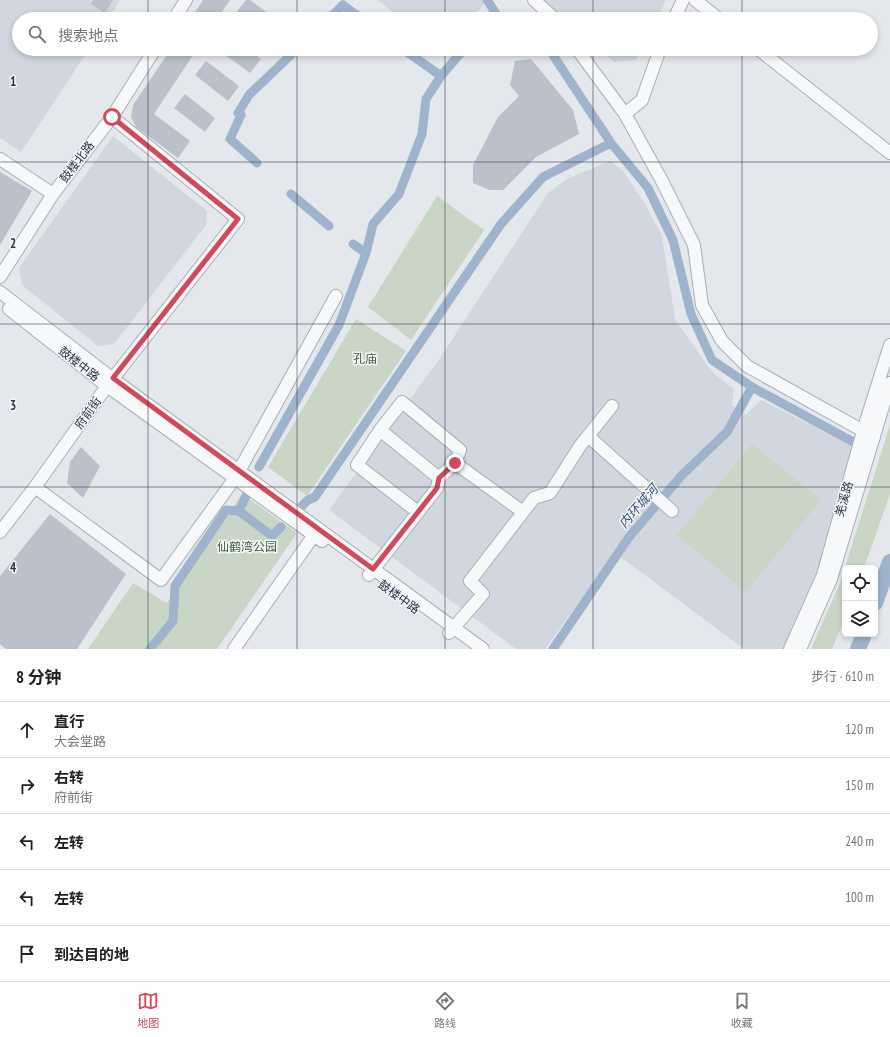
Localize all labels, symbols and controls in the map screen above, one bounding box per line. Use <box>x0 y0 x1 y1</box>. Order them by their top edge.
search box <box>12 12 878 56</box>
icon: search <box>26 23 48 45</box>
text: 搜索地点 <box>58 26 118 45</box>
text: 1 <box>10 73 16 90</box>
route start <box>103 108 121 126</box>
street label: 鼓楼北路 <box>56 138 97 185</box>
text: 2 <box>10 235 16 252</box>
street label: 鼓楼中路 <box>56 343 103 384</box>
park label: 孔庙 <box>353 351 377 366</box>
street label: 府前街 <box>71 394 104 432</box>
text: 3 <box>10 397 16 414</box>
route end <box>446 454 464 472</box>
water label: 内环城河 <box>615 479 664 532</box>
street label: 羌溪路 <box>831 479 856 518</box>
park label: 仙鹤湾公园 <box>217 539 277 554</box>
text: 4 <box>10 559 17 576</box>
map controls <box>842 565 878 637</box>
button: locate <box>842 565 878 601</box>
street label: 鼓楼中路 <box>375 576 423 617</box>
button: layers <box>842 601 878 637</box>
text: 8 分钟 <box>16 666 62 688</box>
text: 步行 · 610 m <box>811 668 874 685</box>
text: 直行 <box>54 712 84 731</box>
icon: ahead <box>16 719 38 741</box>
text: 120 m <box>845 721 874 738</box>
text: 大会堂路 <box>54 733 106 750</box>
text: 右转 <box>54 768 84 787</box>
icon: right <box>16 775 38 797</box>
text: 150 m <box>845 777 874 794</box>
text: 府前街 <box>54 789 93 806</box>
icon: left <box>16 831 38 853</box>
text: 左转 <box>54 833 84 852</box>
text: 240 m <box>845 833 874 850</box>
icon: left <box>16 887 38 909</box>
text: 左转 <box>54 889 84 908</box>
text: 100 m <box>845 889 874 906</box>
icon: arrive <box>16 943 38 965</box>
text: 到达目的地 <box>54 945 129 964</box>
tab: 地图 <box>137 990 159 1030</box>
tab: 路线 <box>434 990 456 1030</box>
tab: 收藏 <box>731 990 753 1030</box>

